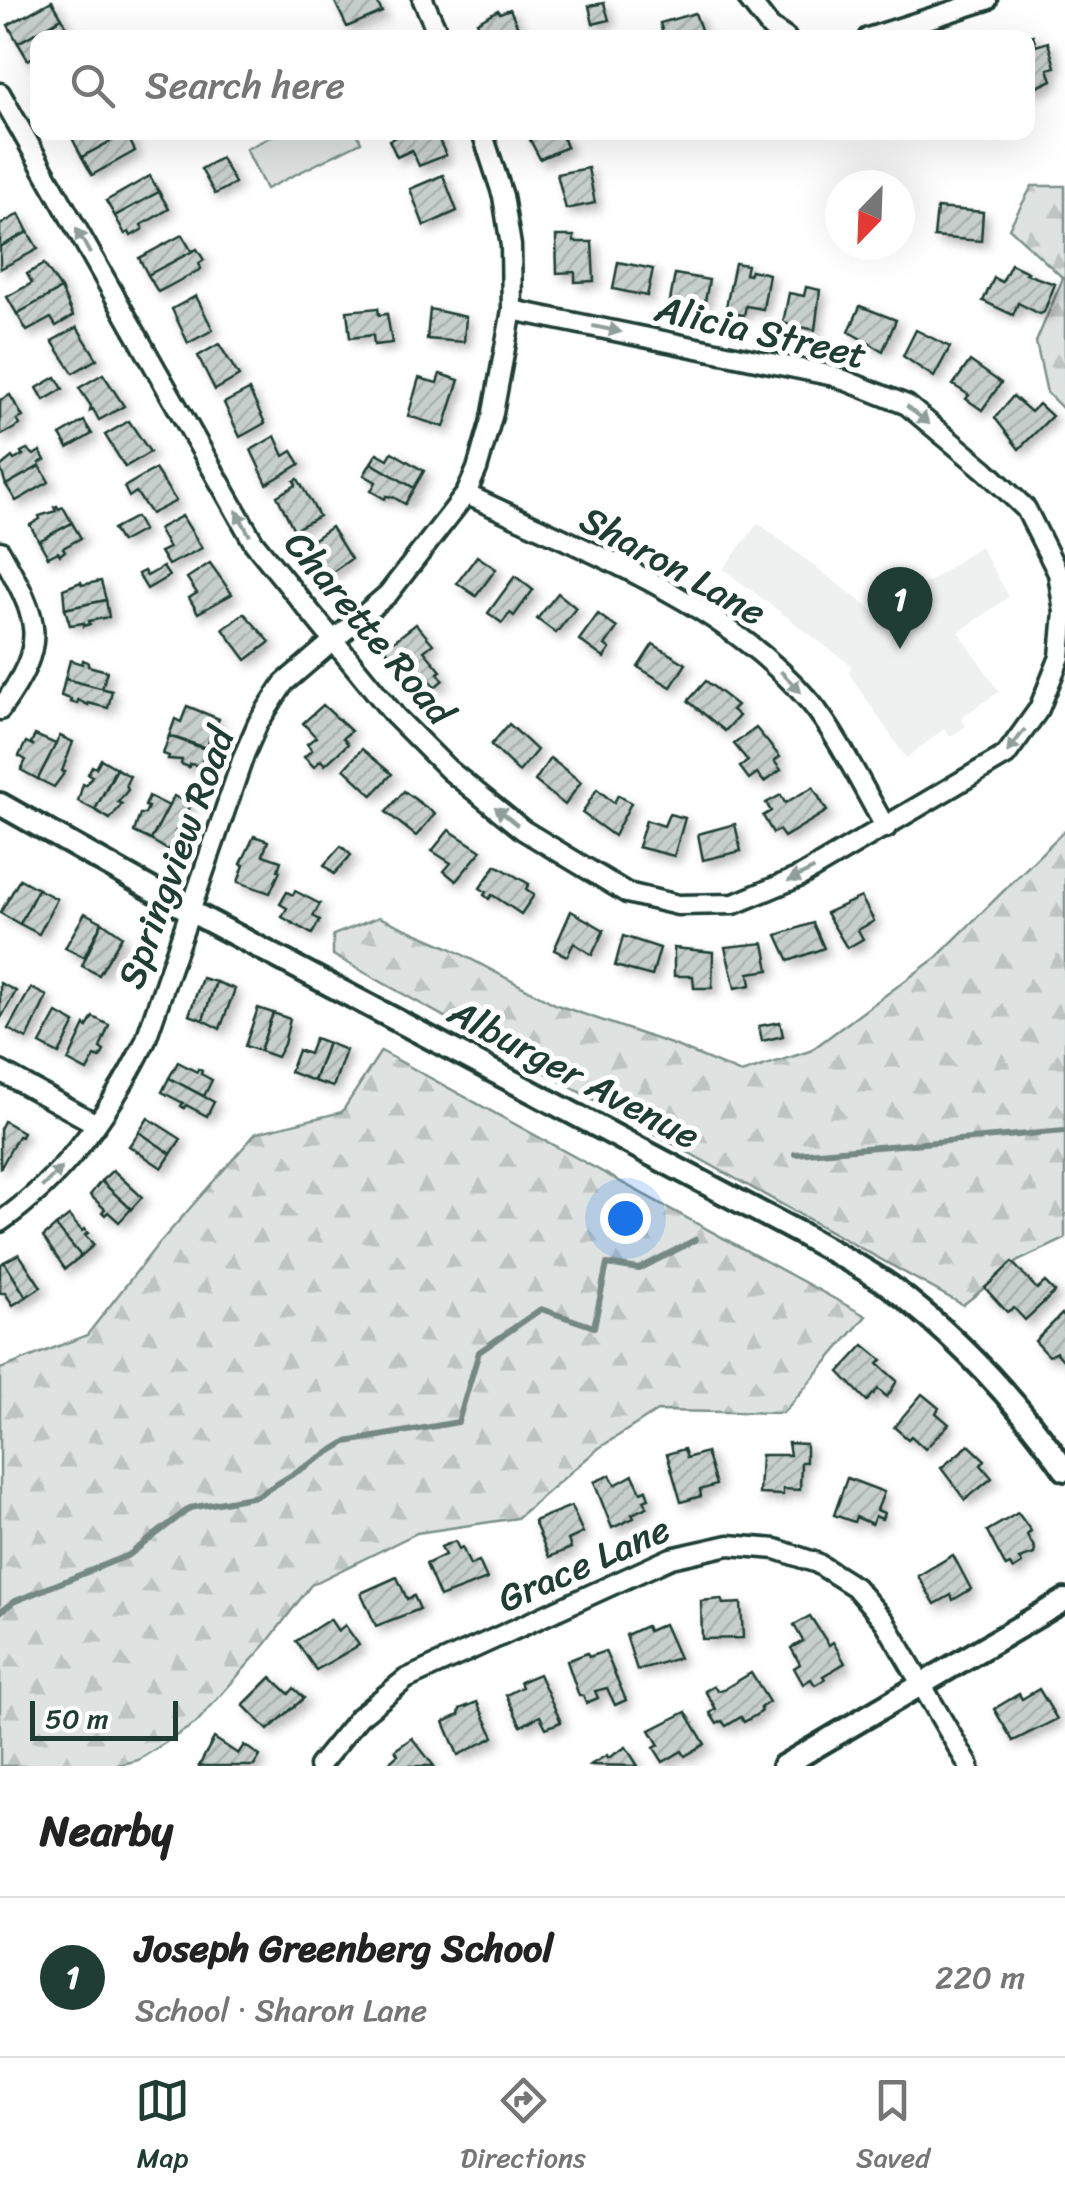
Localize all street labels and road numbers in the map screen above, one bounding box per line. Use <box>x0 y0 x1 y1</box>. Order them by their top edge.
street label: Alicia Street <box>648 275 873 389</box>
street label: Sharon Lane <box>567 487 779 645</box>
street label: Charette Road <box>267 515 473 743</box>
street label: Springview Road <box>98 715 255 998</box>
street label: Alburger Avenue <box>435 979 712 1169</box>
street label: Grace Lane <box>487 1496 681 1632</box>

